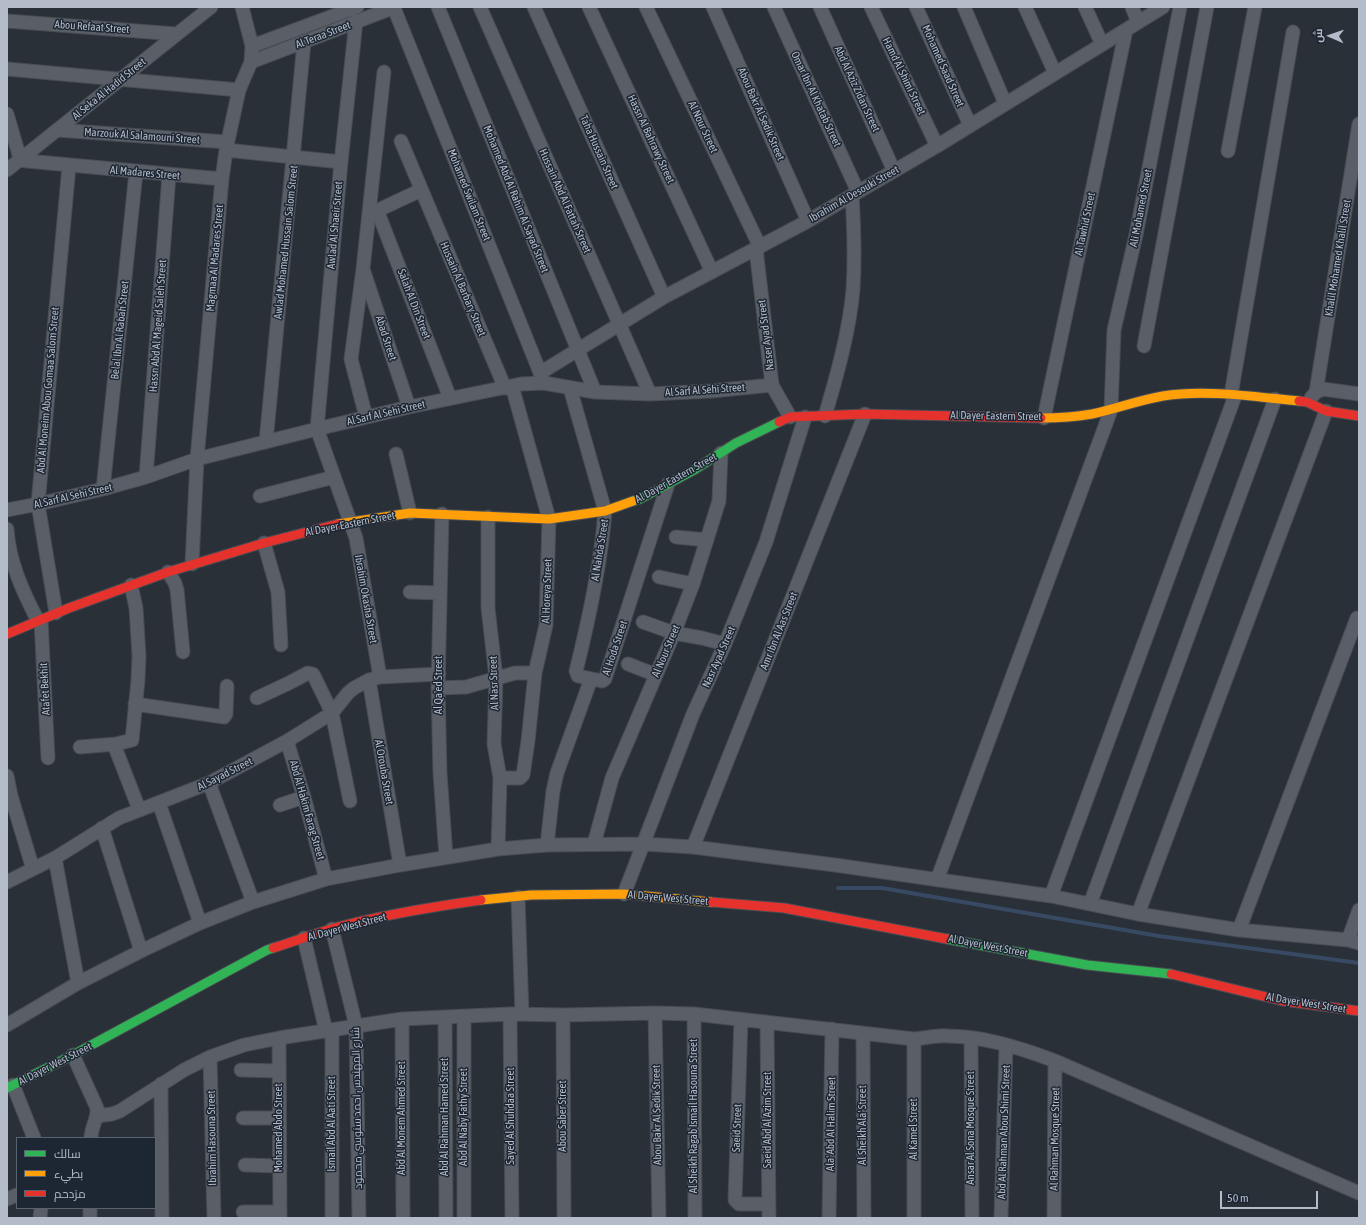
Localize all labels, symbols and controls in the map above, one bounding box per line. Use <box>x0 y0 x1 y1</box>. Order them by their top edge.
north arrow <box>1310 16 1350 56</box>
street label: Abou Refaat Street <box>54 18 130 36</box>
street label: Al Teraa Street <box>294 18 352 52</box>
street label: Mohamed Saad Street <box>919 23 967 109</box>
text: ش <box>1312 28 1324 43</box>
street label: Hamd Al Shimi Street <box>880 35 928 117</box>
street label: Abd Al Aziz Zidan Street <box>831 44 883 134</box>
street label: Omar Ibn Al Khatab Street <box>788 49 844 149</box>
street label: Al Seka Al Hadid Street <box>70 55 148 123</box>
street label: Abou Bakr Al Sedik Street <box>735 66 787 162</box>
street label: Hassn Al Bahrawy Street <box>625 92 677 186</box>
street label: Al Nour Street <box>685 99 721 155</box>
street label: Taha Hussain Street <box>577 113 621 191</box>
street label: Mohamed Abd Al Rahim Al Sayad Street <box>480 123 552 275</box>
street label: Marzouk Al Salamouni Street <box>84 125 200 147</box>
street label: Mohamed Swilam Street <box>445 147 493 243</box>
street label: Hussain Abd Al Fattah Street <box>536 147 594 255</box>
street label: Al Madares Street <box>109 163 181 183</box>
street label: Ibrahim Al Desouki Street <box>807 163 901 225</box>
street label: Awlad Mohamed Hussain Salom Street <box>271 164 301 320</box>
street label: Ali Mohamed Street <box>1127 168 1155 248</box>
street label: Awlad Al Shaeir Street <box>325 181 345 269</box>
street label: Al Tawhid Street <box>1072 191 1098 257</box>
street label: Khalil Mohamed Khalil Street <box>1322 199 1354 317</box>
street label: Magmaa Al Madares Street <box>204 204 226 312</box>
street label: Hussain Al Barbary Street <box>437 240 489 338</box>
street label: Hassn Abd Al Mageid Saleh Street <box>147 259 169 393</box>
street label: Salah Al Din Street <box>395 267 433 341</box>
street label: Belal Ibn Al Rabah Street <box>108 280 132 380</box>
street label: Naser Ayad Street <box>755 299 777 371</box>
street label: Abd Al Moneim Abou Gomaa Salom Street <box>34 306 62 474</box>
street label: Abad Street <box>373 314 399 362</box>
street label: Al Sarf Al Sehi Street <box>665 381 745 399</box>
street label: Al Sarf Al Sehi Street <box>345 398 427 428</box>
street label: Al Dayer Eastern Street <box>950 409 1042 423</box>
street label: Al Dayer Eastern Street <box>633 450 719 506</box>
street label: Al Sarf Al Sehi Street <box>32 481 114 511</box>
street label: Al Dayer Eastern Street <box>304 509 396 539</box>
street label: Al Nahda Street <box>589 518 611 582</box>
street label: Ibrahim Okasha Street <box>352 554 380 644</box>
street label: Al Horeya Street <box>539 558 555 624</box>
street label: Amr Ibn Al Aas Street <box>757 590 801 672</box>
street label: Al Hoda Street <box>599 619 631 677</box>
street label: Al Nour Street <box>649 623 683 679</box>
street label: Nasr Ayad Street <box>700 624 738 690</box>
street label: Al Qa'ed Street <box>432 656 446 714</box>
street label: Al Nasr Street <box>486 656 502 710</box>
street label: Atafet Bekhit <box>37 662 53 716</box>
street label: Al Orouba Street <box>372 738 396 806</box>
street label: Al Sayad Street <box>195 755 255 793</box>
street label: Abd Al Hakim Farag Street <box>286 759 328 861</box>
street label: Al Dayer West Street <box>627 888 709 908</box>
street label: Al Dayer West Street <box>306 910 388 944</box>
street label: Al Dayer West Street <box>947 932 1029 960</box>
street label: Al Dayer West Street <box>1265 990 1347 1016</box>
street label: شارع المهندس احمد سنوسي محمود <box>349 1027 365 1189</box>
street label: Al Sheikh Ragab Ismail Hasouna Street <box>687 1039 701 1193</box>
street label: Al Dayer West Street <box>16 1040 94 1088</box>
street label: Abd Al Rahman Hamed Street <box>438 1058 452 1176</box>
street label: Abd Al Monem Ahmed Street <box>395 1061 409 1175</box>
street label: Abou Bakr Al Sedik Street <box>650 1065 664 1165</box>
street label: Abd Al Rahman Abou Shimi Street <box>995 1065 1013 1199</box>
street label: Sayed Al Shuhdaa Street <box>504 1067 518 1165</box>
street label: Abd Al Naby Fathy Street <box>457 1068 471 1166</box>
street label: Ansar Al Sona Mosque Street <box>964 1071 978 1185</box>
street label: Saeid Abd Al Azim Street <box>761 1072 775 1168</box>
street label: Ismail Abd Al Aati Street <box>325 1076 339 1172</box>
street label: Ala' Abd Al Halim Street <box>824 1077 838 1171</box>
street label: Abou Saber Street <box>556 1080 570 1152</box>
street label: Mohamed Abdo Street <box>272 1083 286 1173</box>
street label: Al Sheikh Ala' Street <box>856 1085 870 1165</box>
street label: Al Rahman Mosque Street <box>1048 1087 1062 1191</box>
street label: Ibrahim Hasouna Street <box>205 1090 219 1186</box>
street label: Al Kamel Street <box>907 1098 921 1160</box>
street label: Saeid Street <box>730 1104 744 1152</box>
legend <box>16 1137 156 1209</box>
text: سالك <box>54 1147 81 1161</box>
text: بطيء <box>54 1167 83 1181</box>
scale bar <box>1222 1183 1320 1209</box>
text: مزدحم <box>54 1187 86 1201</box>
text: 50 m <box>1227 1191 1249 1205</box>

